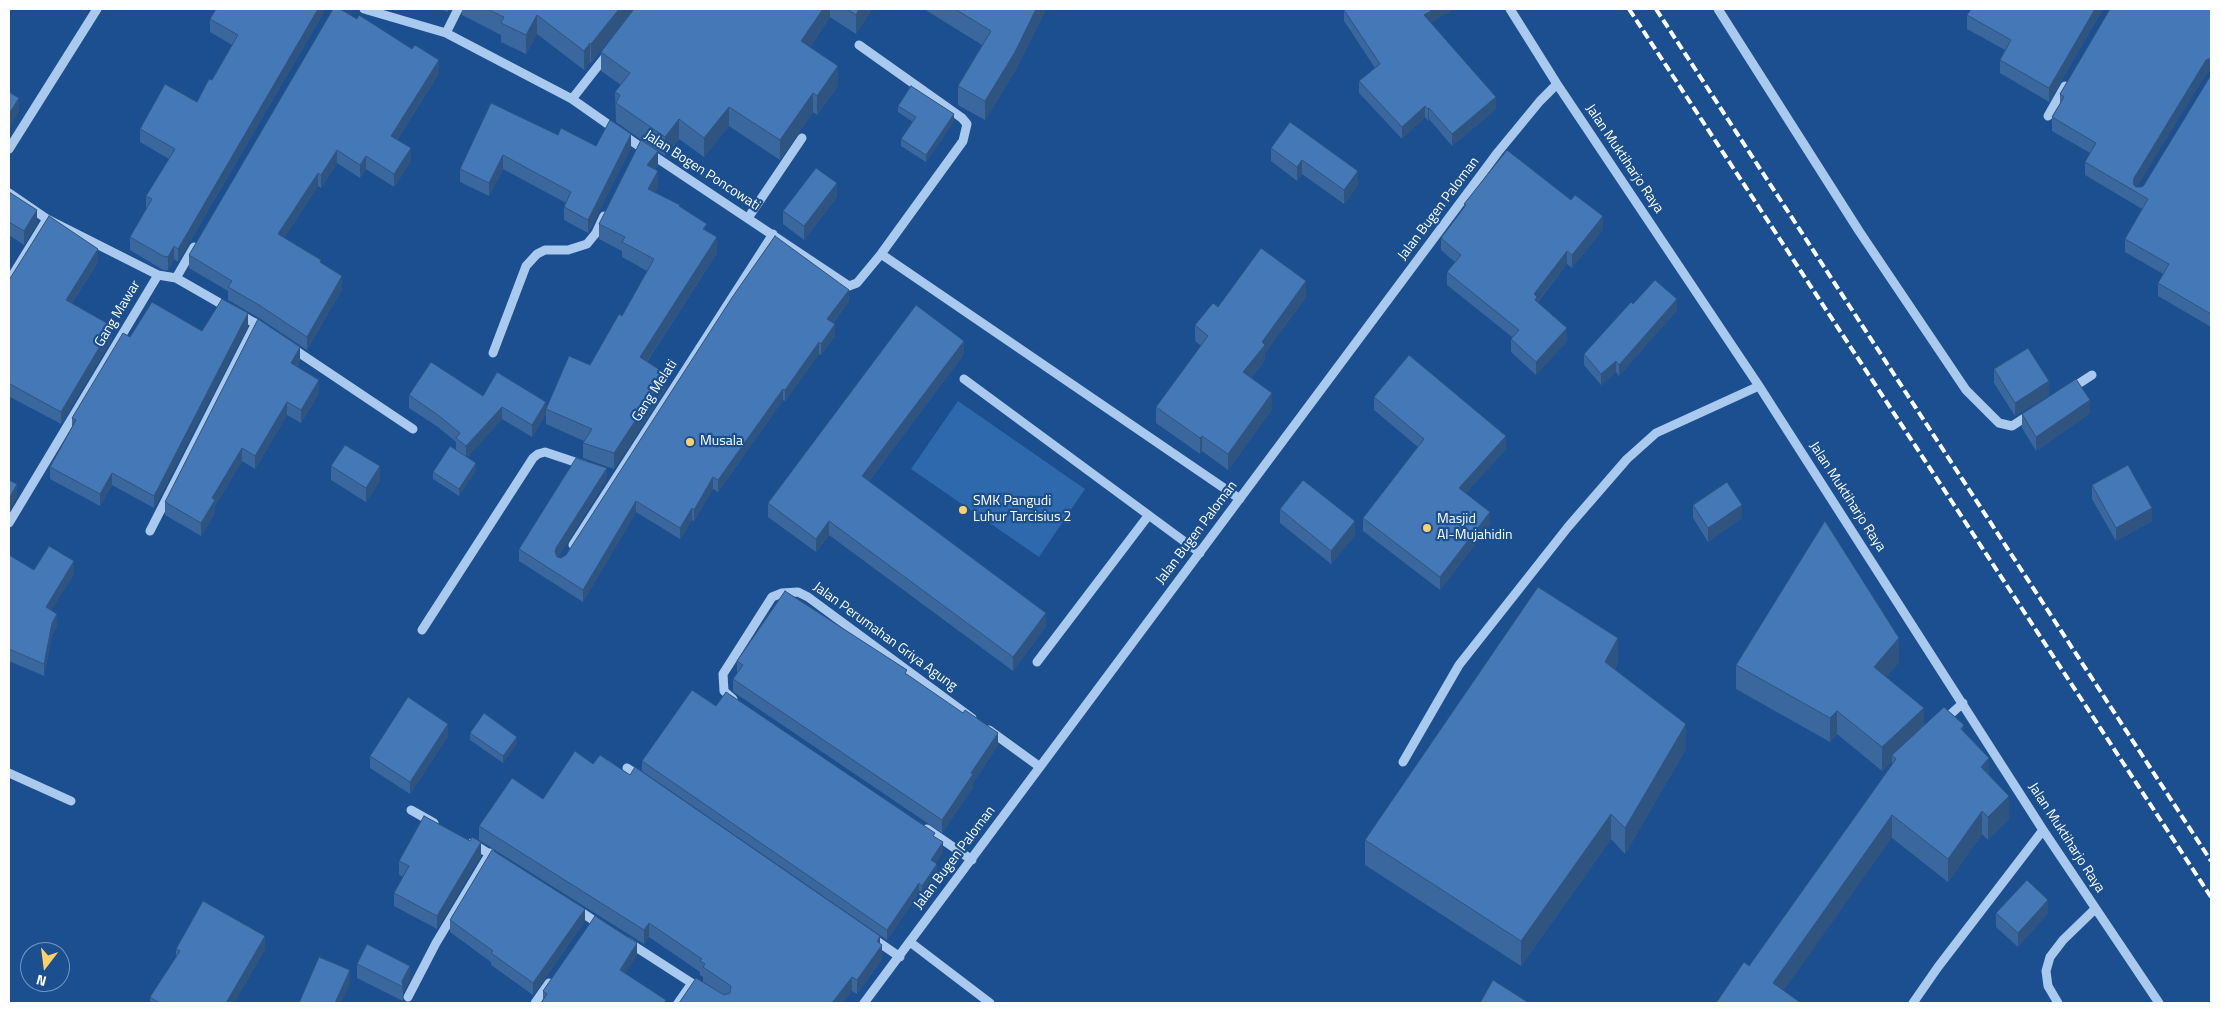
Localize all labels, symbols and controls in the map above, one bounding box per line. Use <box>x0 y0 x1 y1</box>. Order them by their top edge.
street label: Jalan Muktiharjo Raya <box>1581 101 1667 217</box>
street label: Jalan Bogen Poncowati <box>641 127 763 215</box>
street label: Jalan Bugen Paloman <box>1395 154 1483 264</box>
street label: Gang Mawar <box>92 278 144 350</box>
street label: Gang Melati <box>629 357 681 425</box>
place label: Musala <box>700 434 743 450</box>
marker: Musala <box>684 436 696 448</box>
street label: Jalan Muktiharjo Raya <box>1805 439 1889 555</box>
street label: Jalan Bugen Paloman <box>1153 478 1241 588</box>
place label: SMK Pangudi Luhur Tarcisius 2 <box>973 494 1071 526</box>
marker: SMK Pangudi Luhur Tarcisius 2 <box>957 504 969 516</box>
place label: Masjid Al-Mujahidin <box>1437 512 1513 544</box>
marker: Masjid Al-Mujahidin <box>1421 522 1433 534</box>
street label: Jalan Perumahan Griya Agung <box>810 579 960 695</box>
street label: Jalan Muktiharjo Raya <box>2024 780 2108 896</box>
street label: Jalan Bugen Paloman <box>911 803 999 913</box>
north arrow <box>20 942 70 992</box>
text: N <box>34 970 49 992</box>

